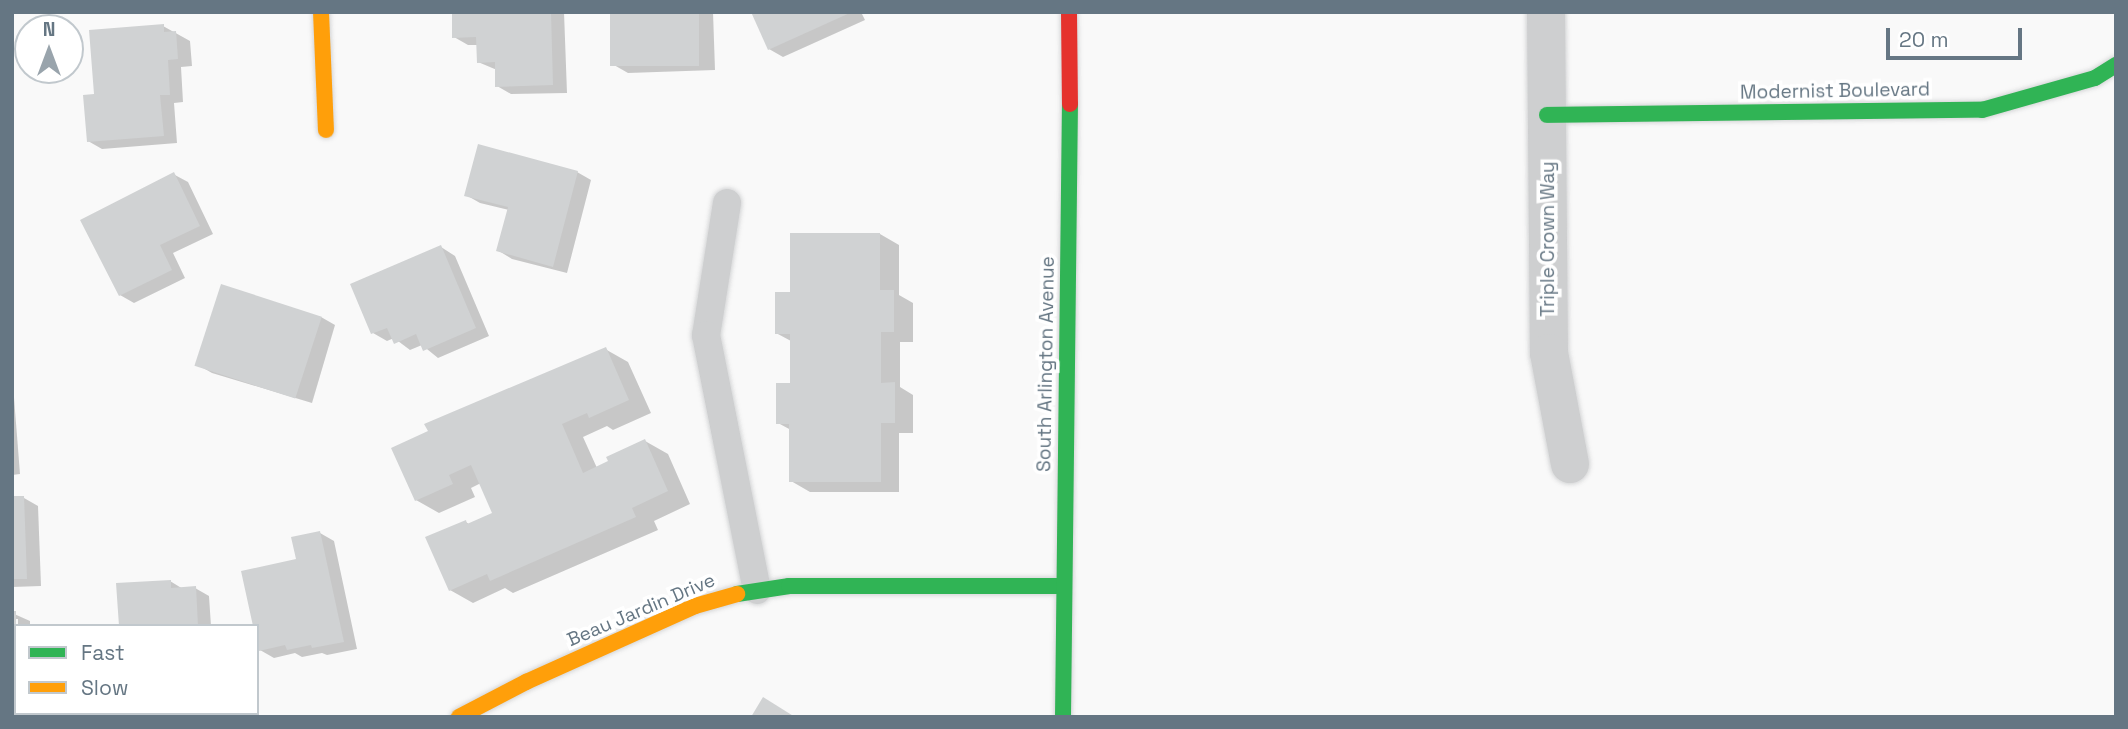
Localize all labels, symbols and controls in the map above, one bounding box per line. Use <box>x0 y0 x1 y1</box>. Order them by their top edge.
north arrow <box>14 14 84 84</box>
scale bar <box>1890 14 2026 58</box>
text: N <box>43 17 55 42</box>
text: 20 m <box>1899 26 1949 53</box>
street label: Modernist Boulevard <box>1740 78 1930 104</box>
street label: Triple Crown Way <box>1537 161 1559 317</box>
street label: South Arlington Avenue <box>1033 256 1059 472</box>
street label: Beau Jardin Drive <box>564 569 718 651</box>
legend <box>14 624 259 715</box>
text: Fast <box>81 639 125 666</box>
text: Slow <box>81 674 129 701</box>

